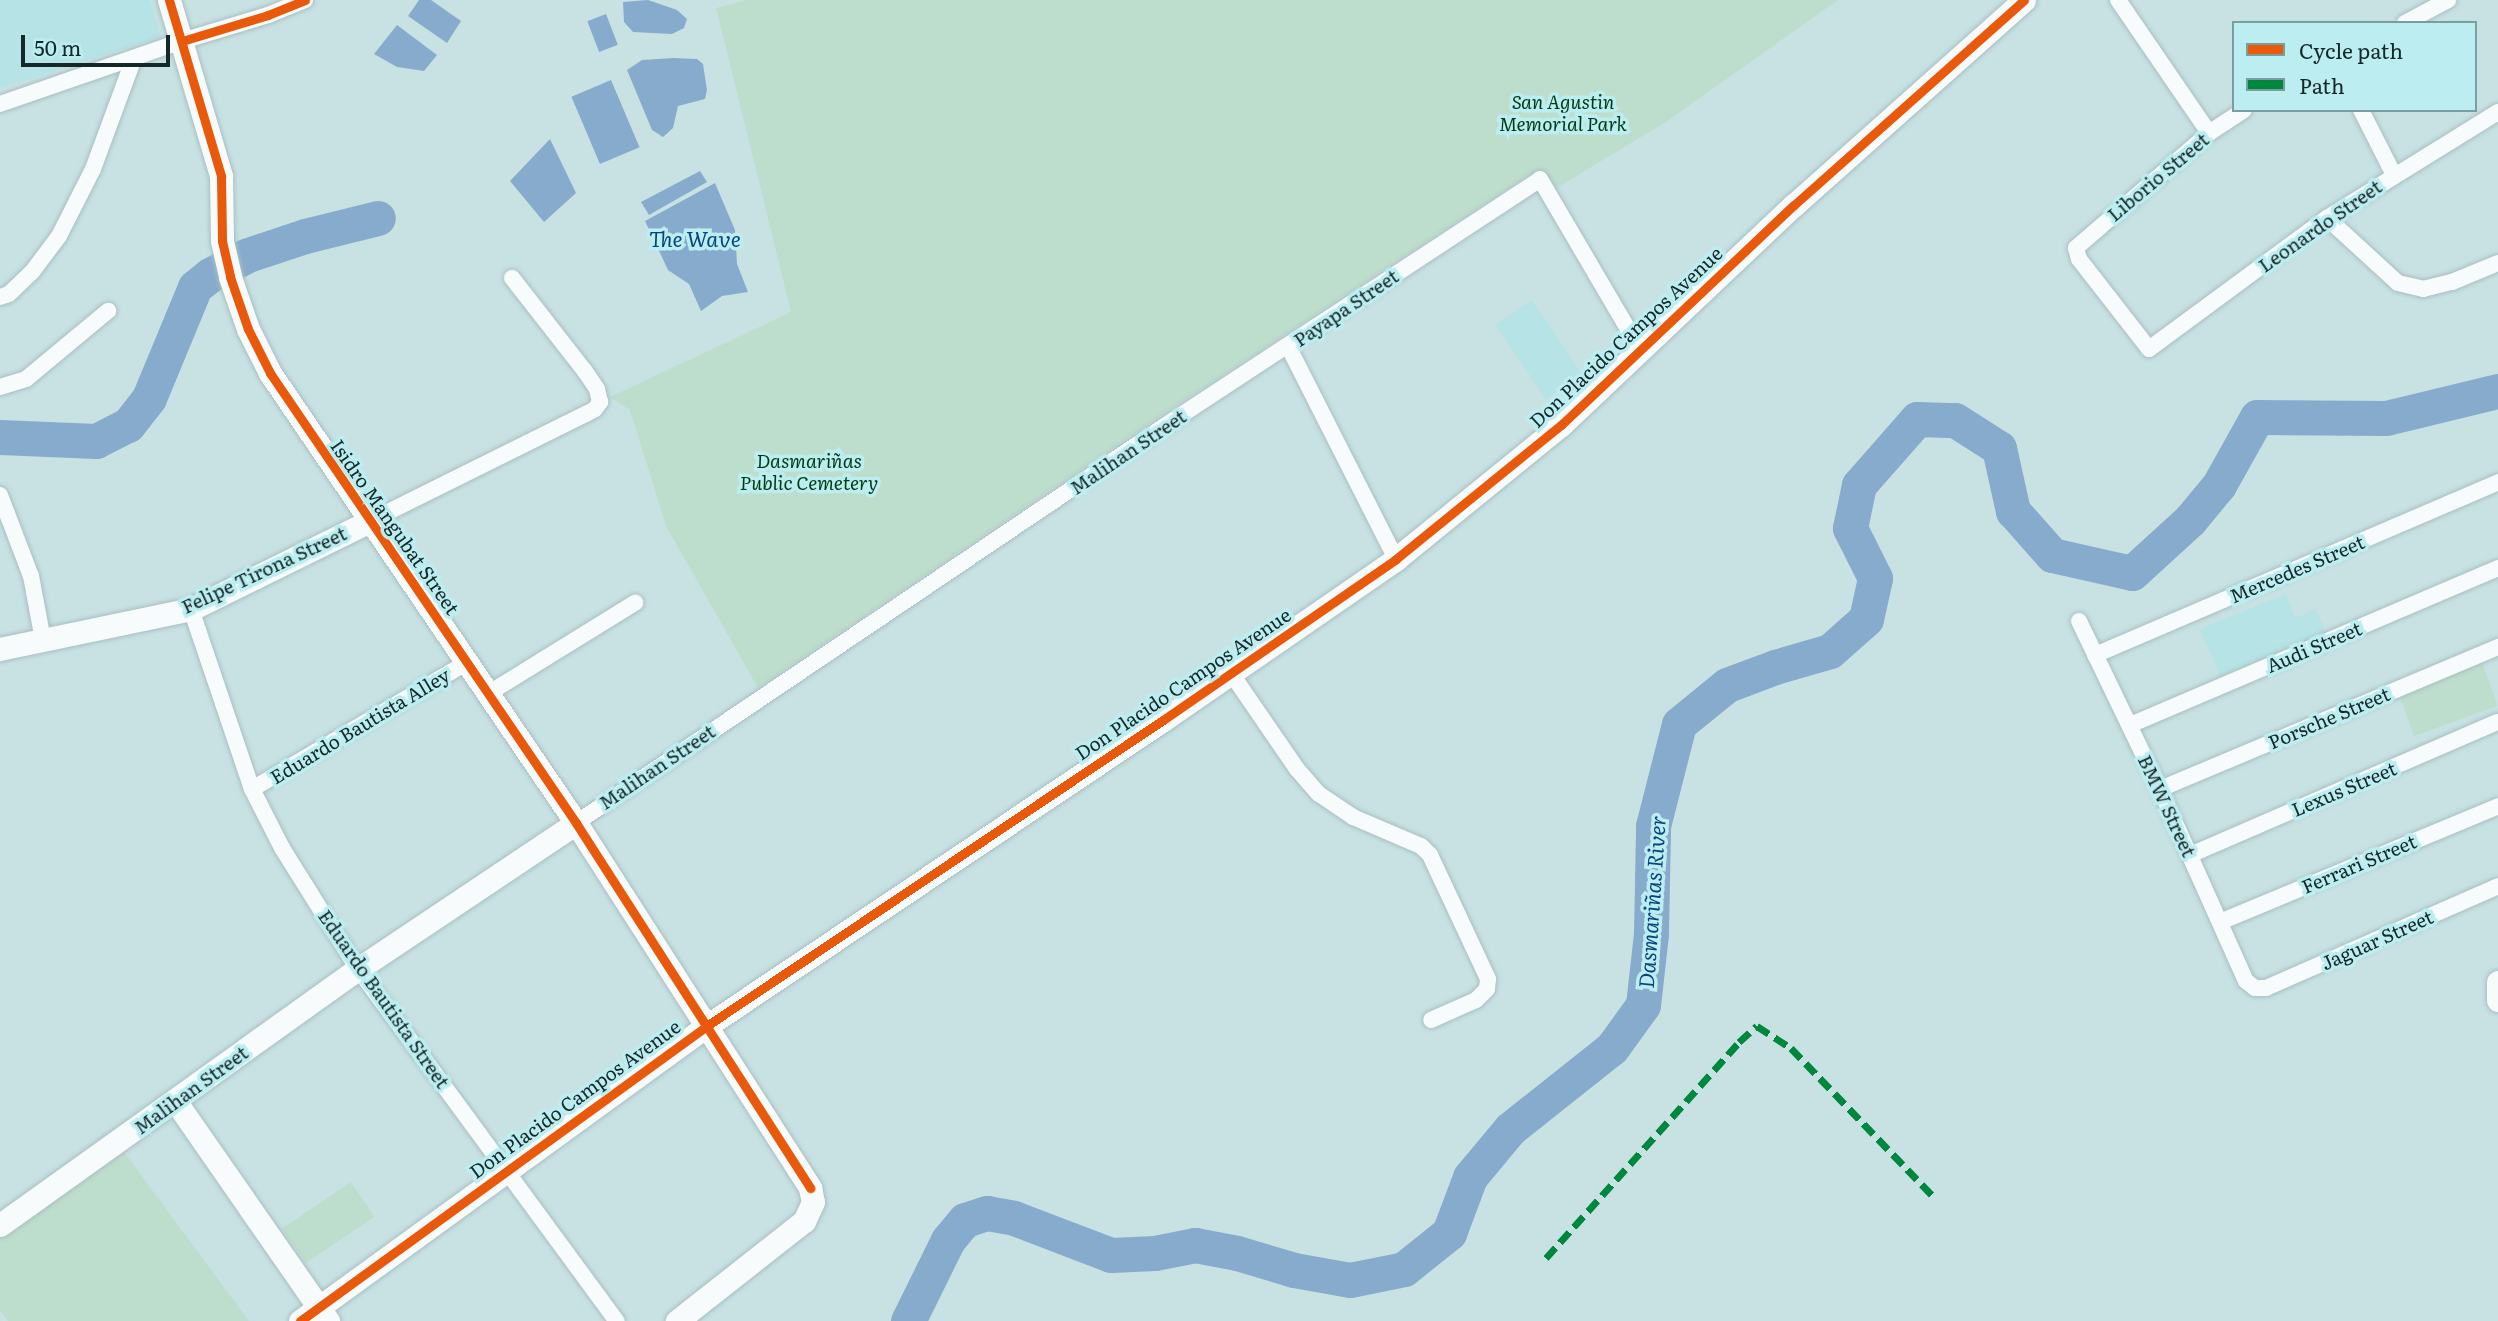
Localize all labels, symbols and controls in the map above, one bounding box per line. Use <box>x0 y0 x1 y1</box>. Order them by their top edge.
scale bar <box>24 21 173 65</box>
legend <box>2232 21 2477 112</box>
text: 50 m <box>34 31 81 62</box>
text: Cycle path <box>2299 34 2403 65</box>
text: Path <box>2299 69 2345 100</box>
park label: San Agustin Memorial Park <box>1499 91 1627 135</box>
street label: Liborio Street <box>2103 128 2213 226</box>
street label: Leonardo Street <box>2254 175 2386 277</box>
water label: The Wave <box>649 225 741 251</box>
street label: Don Placido Campos Avenue <box>1525 242 1727 432</box>
street label: Payapa Street <box>1289 265 1403 351</box>
street label: Malihan Street <box>1066 405 1190 499</box>
street label: Isidro Mangubat Street <box>326 435 464 619</box>
park label: Dasmariñas Public Cemetery <box>740 450 878 494</box>
street label: Felipe Tirona Street <box>178 522 350 618</box>
street label: Mercedes Street <box>2226 530 2368 608</box>
street label: Don Placido Campos Avenue <box>1071 603 1295 765</box>
street label: Audi Street <box>2263 617 2365 677</box>
street label: Eduardo Bautista Alley <box>266 663 454 789</box>
street label: Porsche Street <box>2265 682 2393 754</box>
street label: Malihan Street <box>595 720 719 814</box>
street label: BMW Street <box>2133 751 2201 861</box>
street label: Lexus Street <box>2288 757 2400 821</box>
water label: Dasmariñas River <box>1632 815 1670 989</box>
street label: Ferrari Street <box>2298 830 2420 898</box>
street label: Eduardo Bautista Street <box>314 905 454 1093</box>
street label: Jaguar Street <box>2318 905 2436 975</box>
street label: Don Placido Campos Avenue <box>465 1015 685 1183</box>
street label: Malihan Street <box>130 1041 252 1139</box>

